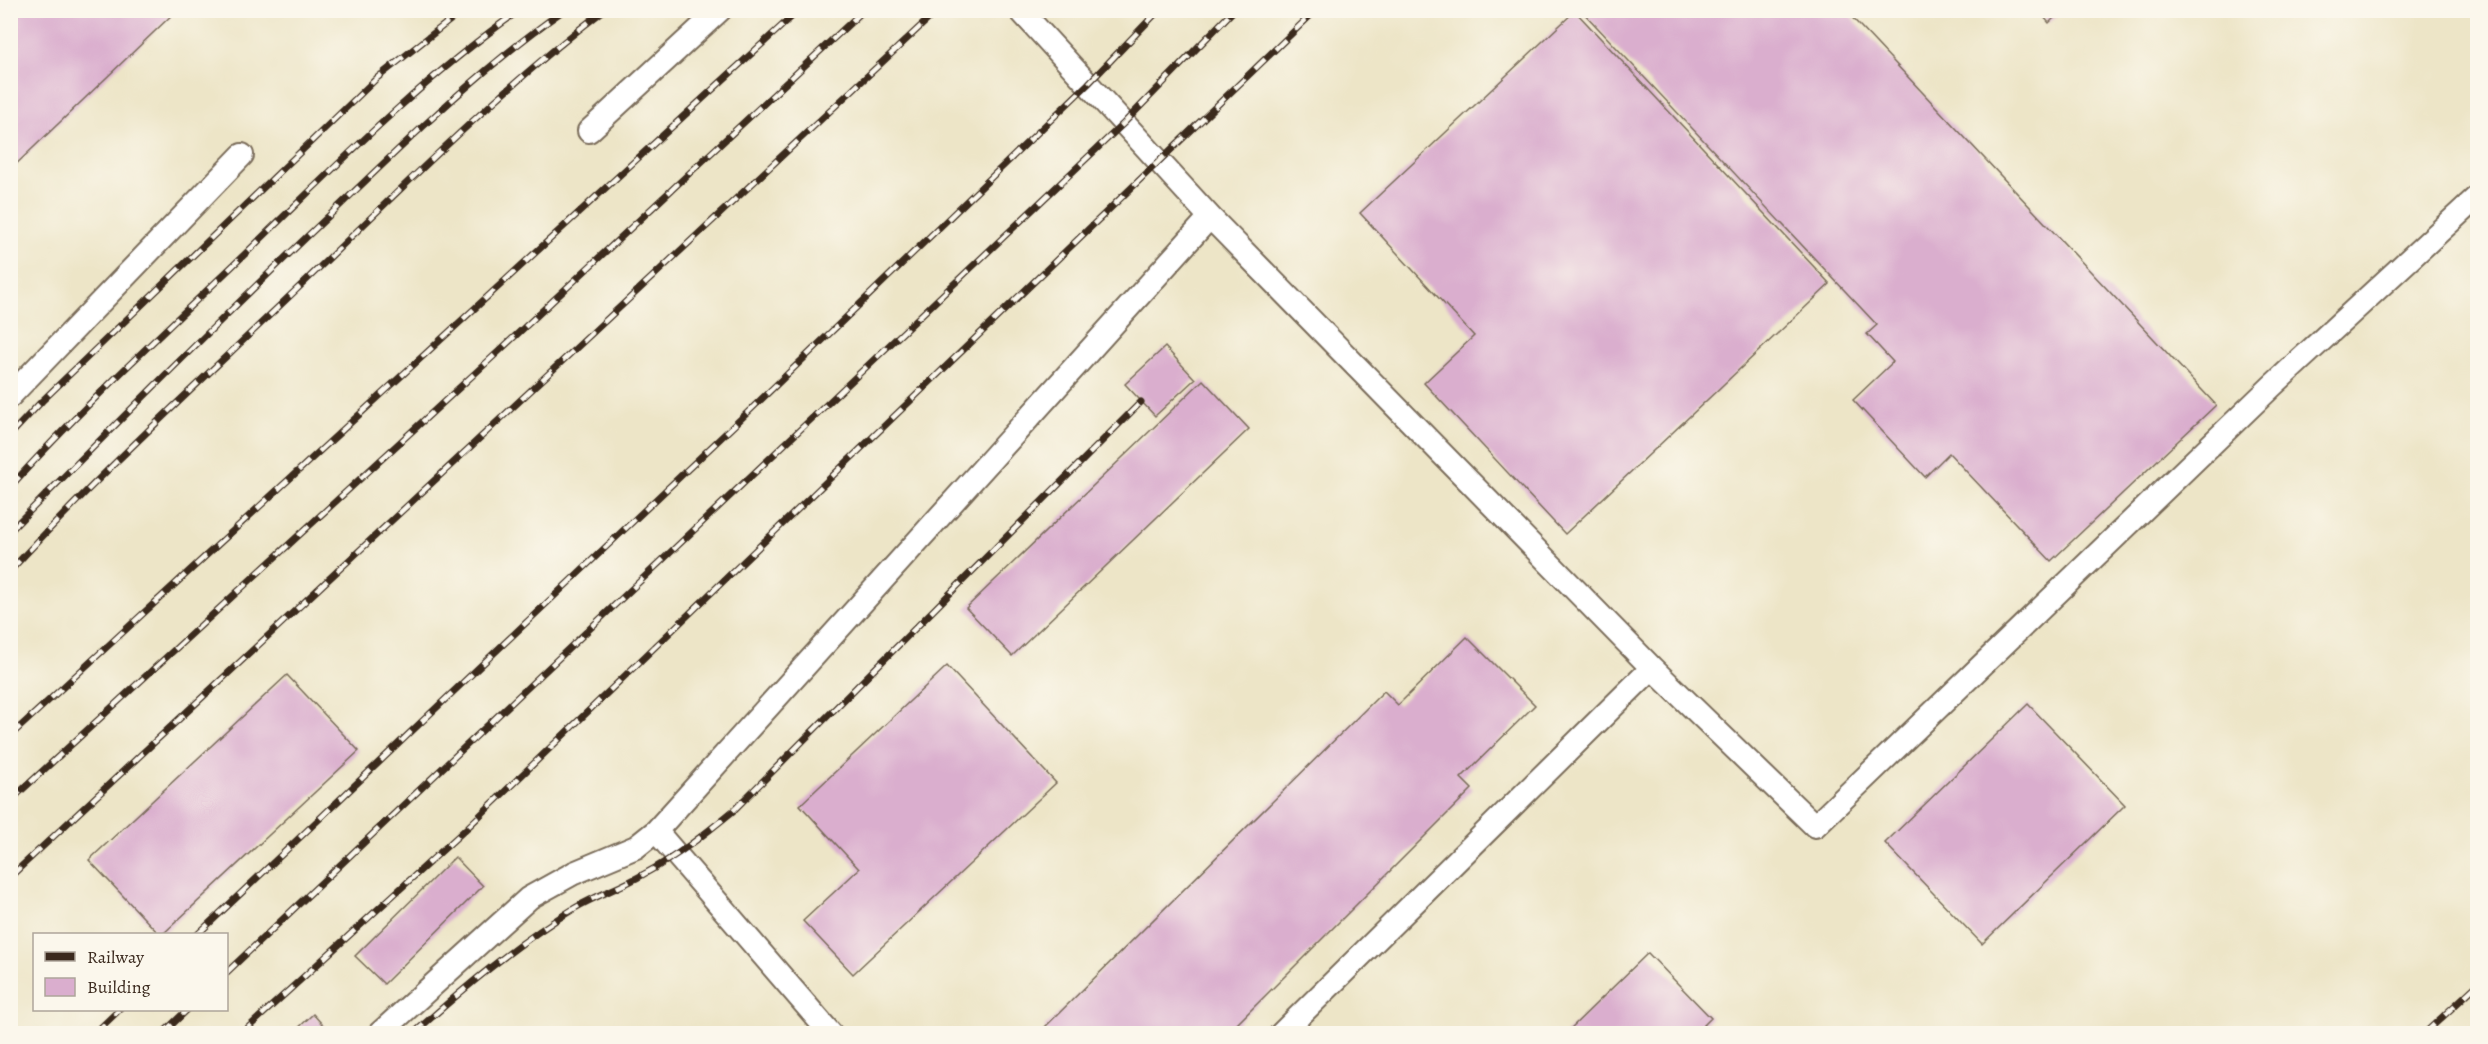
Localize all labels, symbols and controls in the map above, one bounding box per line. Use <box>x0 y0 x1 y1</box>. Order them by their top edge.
legend <box>33 933 228 1011</box>
text: Railway <box>87 945 145 969</box>
text: Building <box>87 975 151 999</box>

